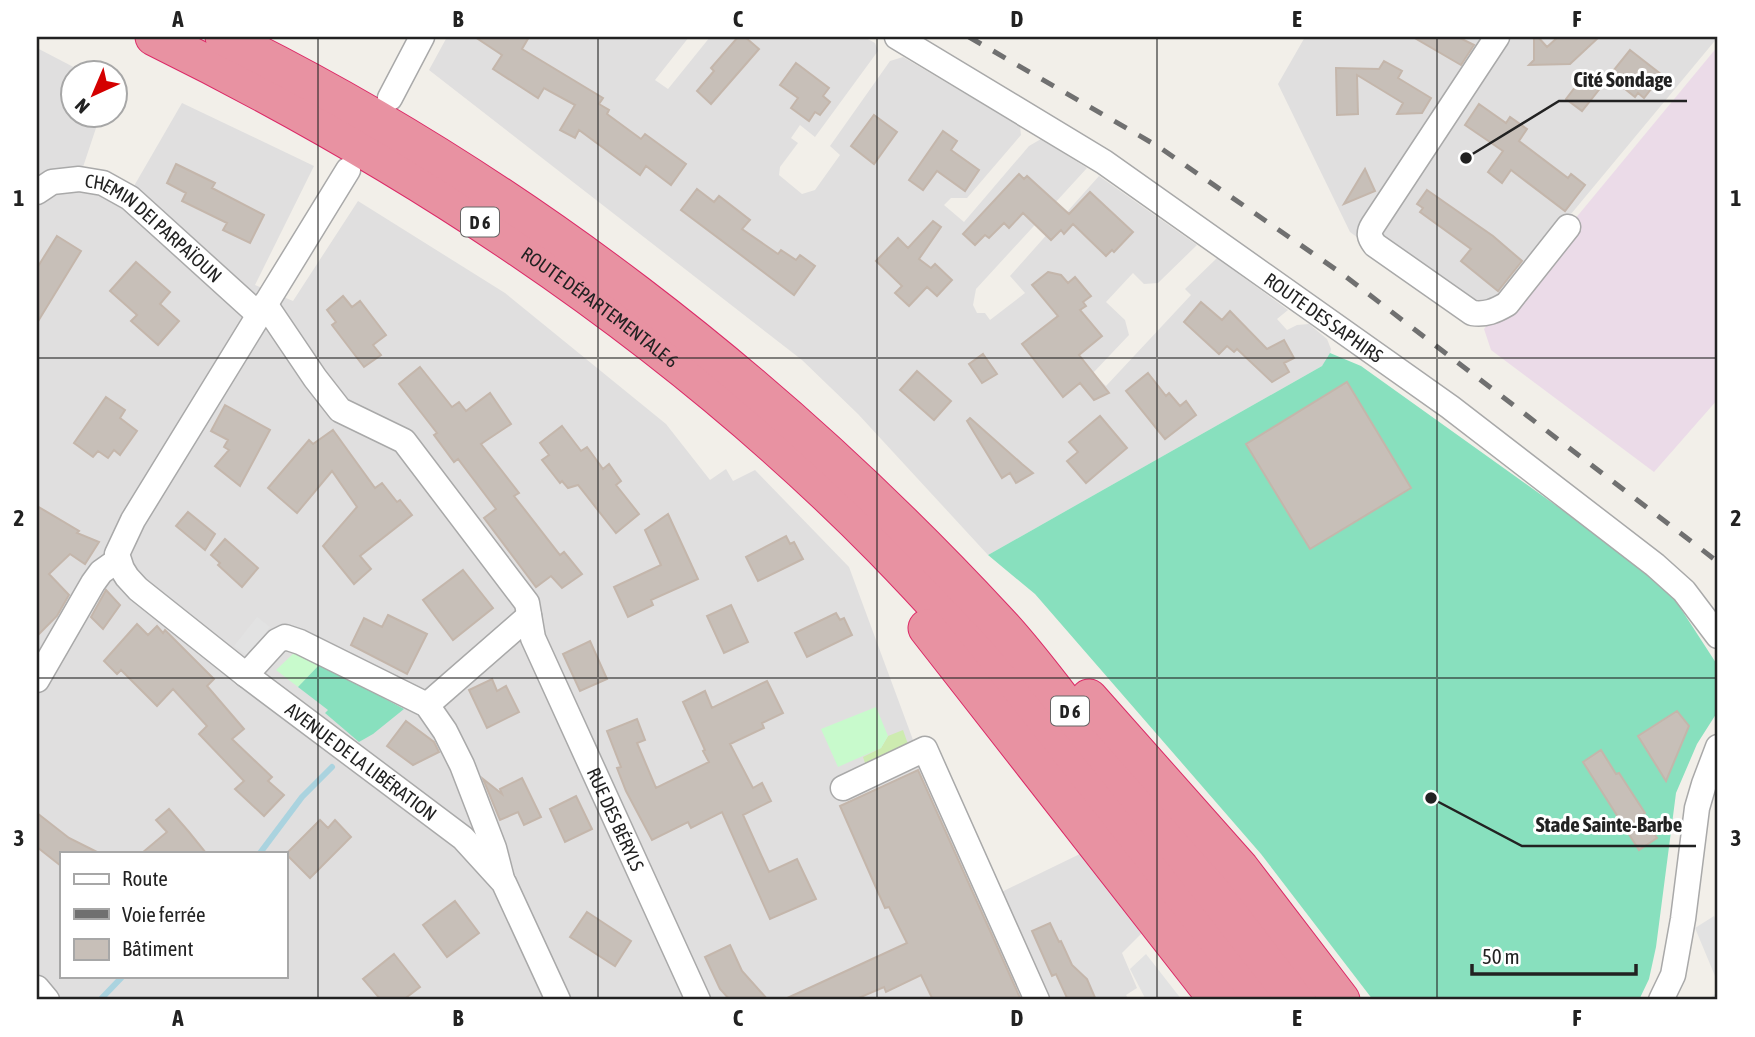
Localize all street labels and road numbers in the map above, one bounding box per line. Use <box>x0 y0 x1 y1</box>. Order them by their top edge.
street label: CHEMIN DEI PARPAÏOUN <box>83 169 226 287</box>
road number: D 6 <box>461 208 499 236</box>
street label: ROUTE DÉPARTEMENTALE 6 <box>517 242 683 372</box>
street label: ROUTE DES SAPHIRS <box>1260 268 1387 367</box>
road number: D 6 <box>1051 696 1089 726</box>
street label: AVENUE DE LA LIBÉRATION <box>281 698 441 825</box>
street label: RUE DES BÉRYLS <box>583 764 649 874</box>

